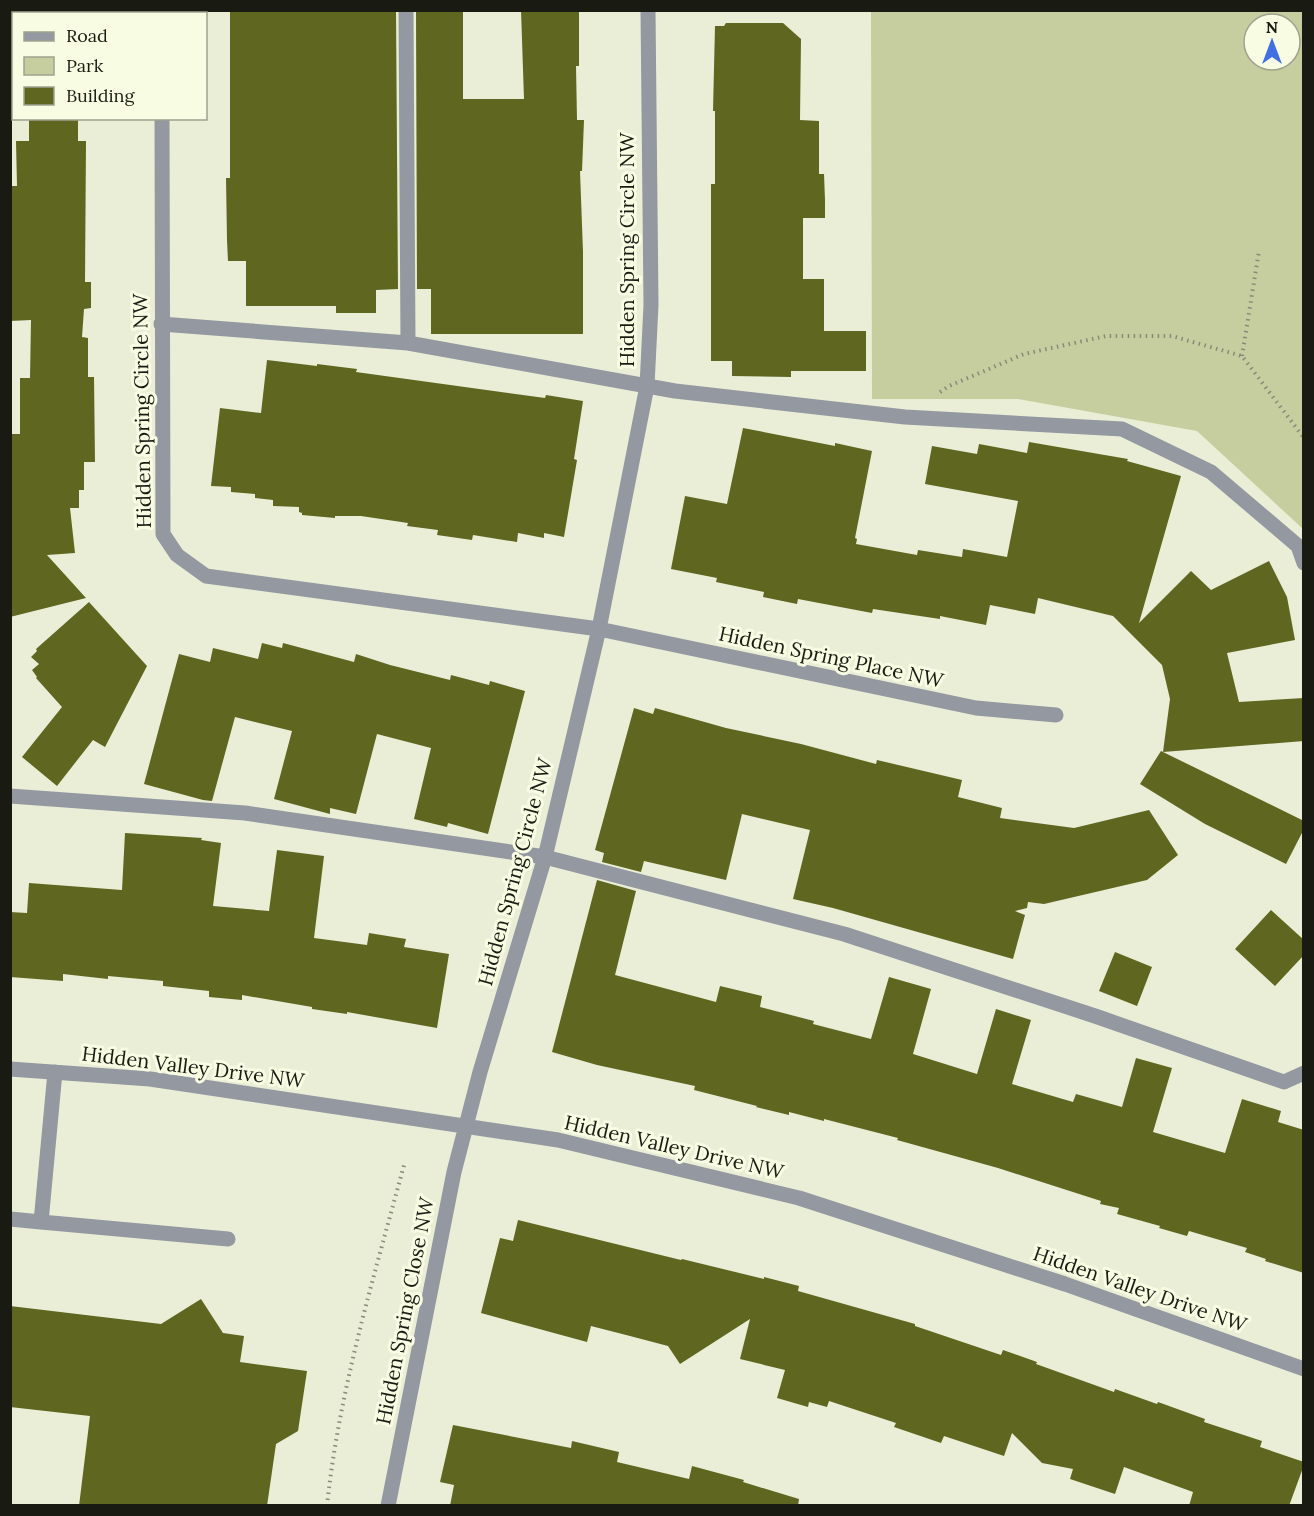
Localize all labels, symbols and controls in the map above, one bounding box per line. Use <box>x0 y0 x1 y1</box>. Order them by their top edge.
legend <box>12 12 207 120</box>
north arrow <box>1242 12 1302 72</box>
text: N <box>1266 17 1278 37</box>
text: Road <box>66 24 108 47</box>
text: Park <box>66 54 104 77</box>
text: Building <box>66 84 136 107</box>
street label: Hidden Spring Circle NW <box>614 132 639 367</box>
street label: Hidden Spring Circle NW <box>127 292 156 529</box>
street label: Hidden Spring Place NW <box>717 621 947 693</box>
street label: Hidden Spring Circle NW <box>472 754 557 988</box>
street label: Hidden Valley Drive NW <box>80 1040 307 1093</box>
street label: Hidden Valley Drive NW <box>562 1109 787 1184</box>
street label: Hidden Spring Close NW <box>370 1194 439 1427</box>
street label: Hidden Valley Drive NW <box>1030 1240 1251 1337</box>

